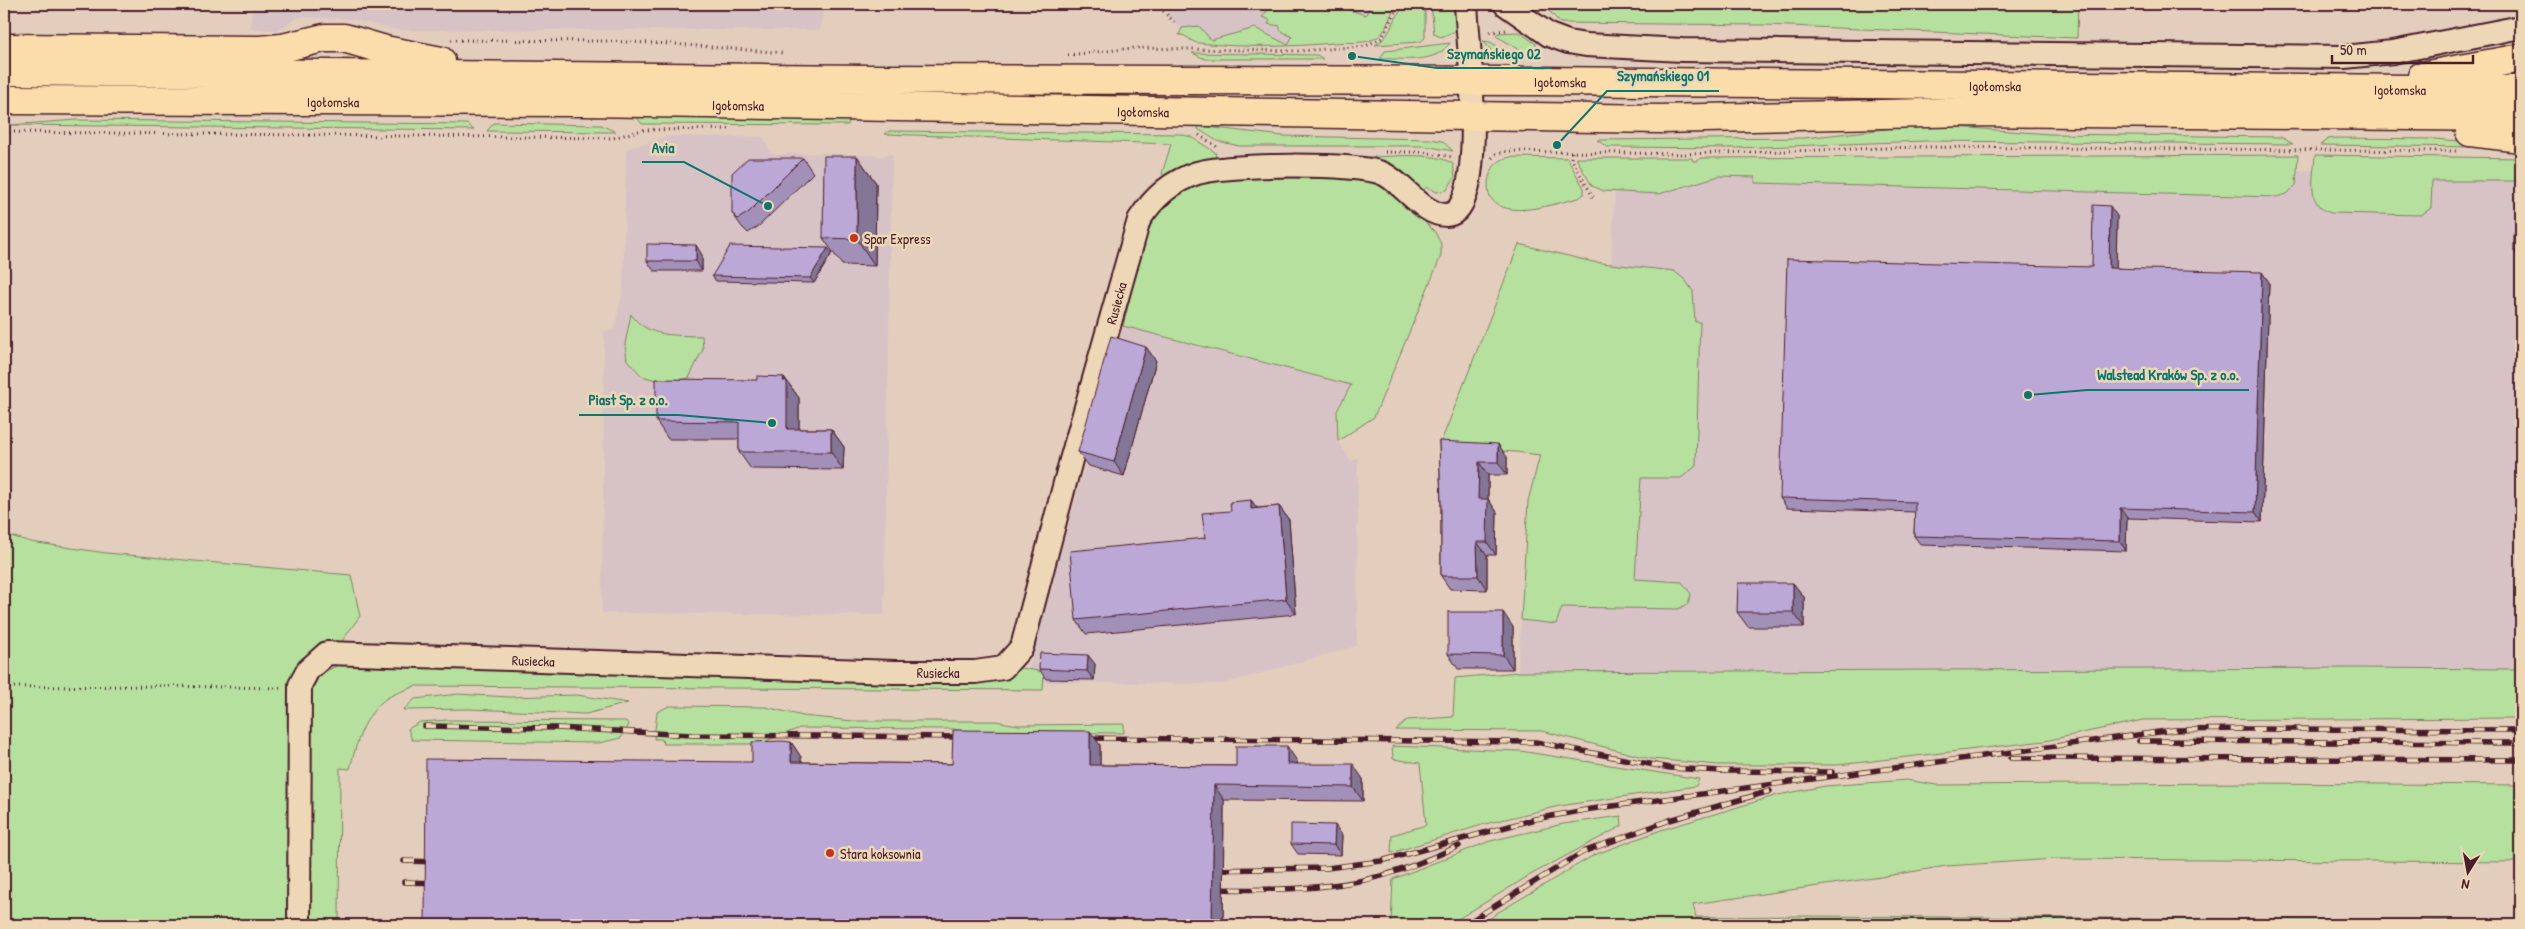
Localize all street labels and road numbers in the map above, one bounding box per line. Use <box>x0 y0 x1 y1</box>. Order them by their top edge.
street label: Igołomska <box>1534 71 1587 92</box>
street label: Igołomska <box>1969 75 2022 96</box>
street label: Igołomska <box>2374 79 2427 99</box>
street label: Igołomska <box>307 92 360 112</box>
street label: Igołomska <box>712 95 765 115</box>
street label: Igołomska <box>1117 101 1170 121</box>
street label: Rusiecka <box>1101 279 1131 326</box>
street label: Rusiecka <box>512 650 556 670</box>
street label: Rusiecka <box>917 663 960 682</box>

